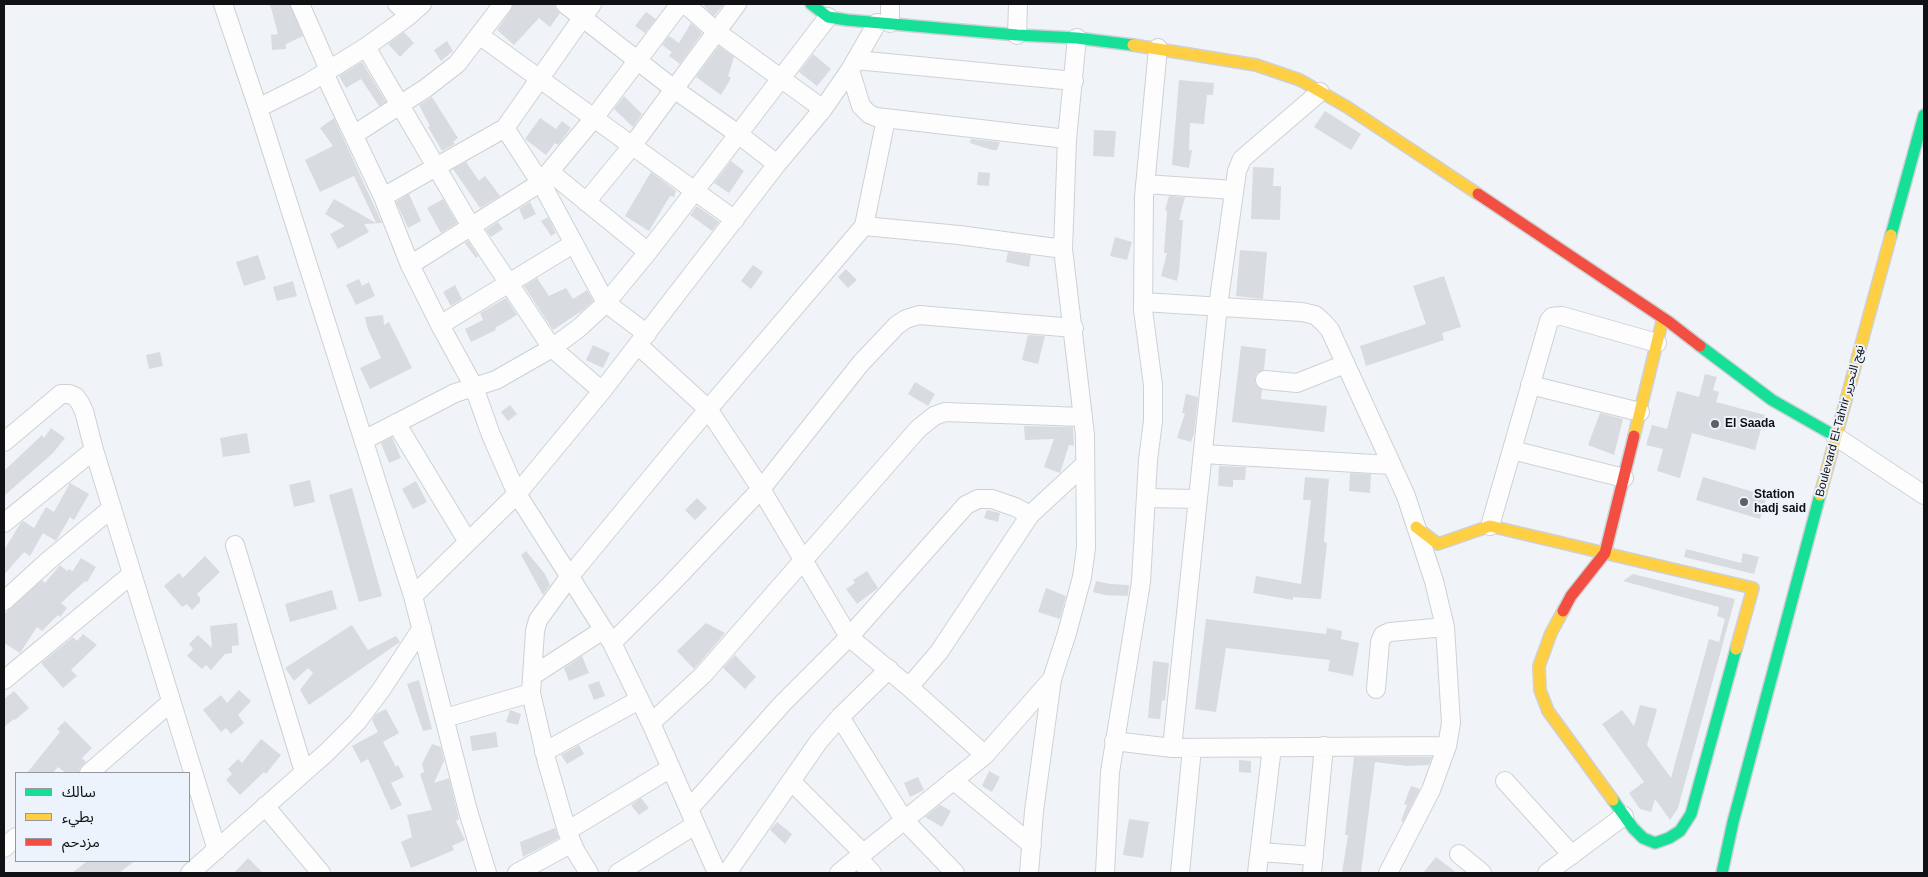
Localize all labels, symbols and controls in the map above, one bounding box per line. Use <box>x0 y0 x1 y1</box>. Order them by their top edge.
street label: Boulevard El-Tahrir نهج التحرير <box>1813 343 1867 499</box>
place label: El Saada <box>1725 417 1775 431</box>
marker: El Saada <box>1709 418 1721 430</box>
place label: Station hadj said <box>1754 488 1806 516</box>
marker: Station hadj said <box>1738 496 1750 508</box>
legend <box>15 772 190 862</box>
text: سالك <box>62 783 96 800</box>
text: بطيء <box>62 808 94 825</box>
text: مزدحم <box>62 833 100 850</box>

